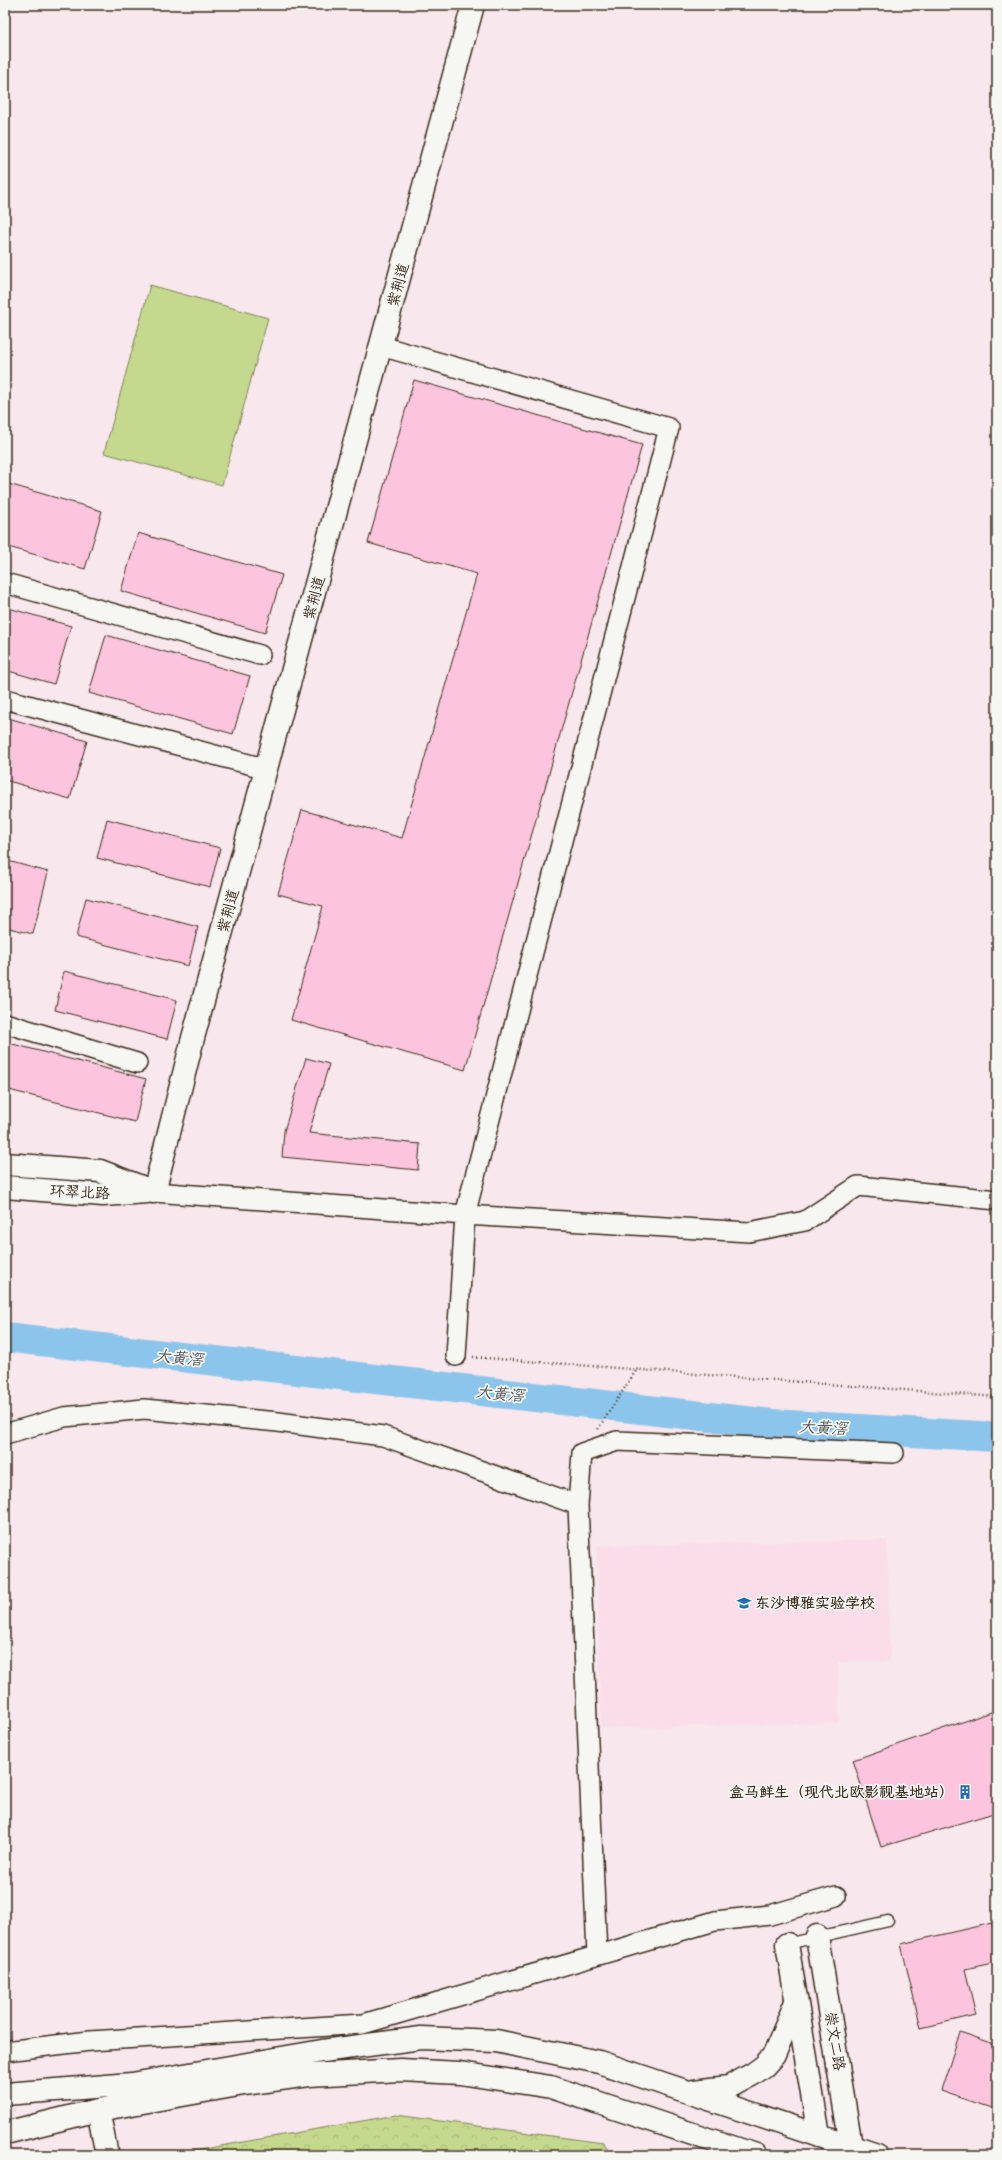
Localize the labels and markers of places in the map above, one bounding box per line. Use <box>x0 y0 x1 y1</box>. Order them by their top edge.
place label: 东沙博雅实验学校 <box>755 1593 875 1614</box>
school or university icon: 东沙博雅实验学校 <box>736 1595 752 1611</box>
place label: 盒马鲜生（现代北欧影视基地站） <box>729 1782 954 1803</box>
building icon: 盒马鲜生（现代北欧影视基地站） <box>957 1784 973 1800</box>

